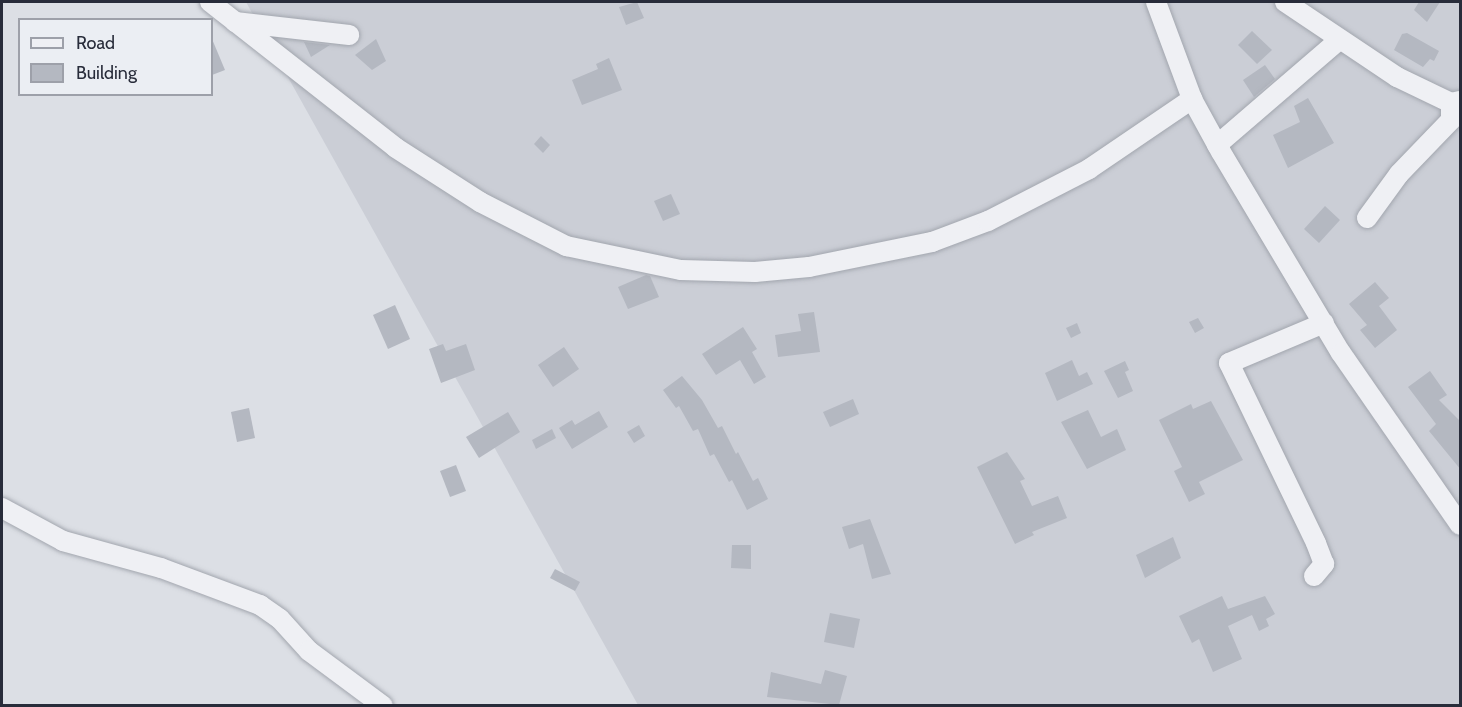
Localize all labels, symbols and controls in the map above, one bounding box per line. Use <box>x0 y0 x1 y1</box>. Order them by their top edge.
legend <box>18 18 213 96</box>
text: Road <box>76 32 115 54</box>
text: Building <box>76 62 137 84</box>

